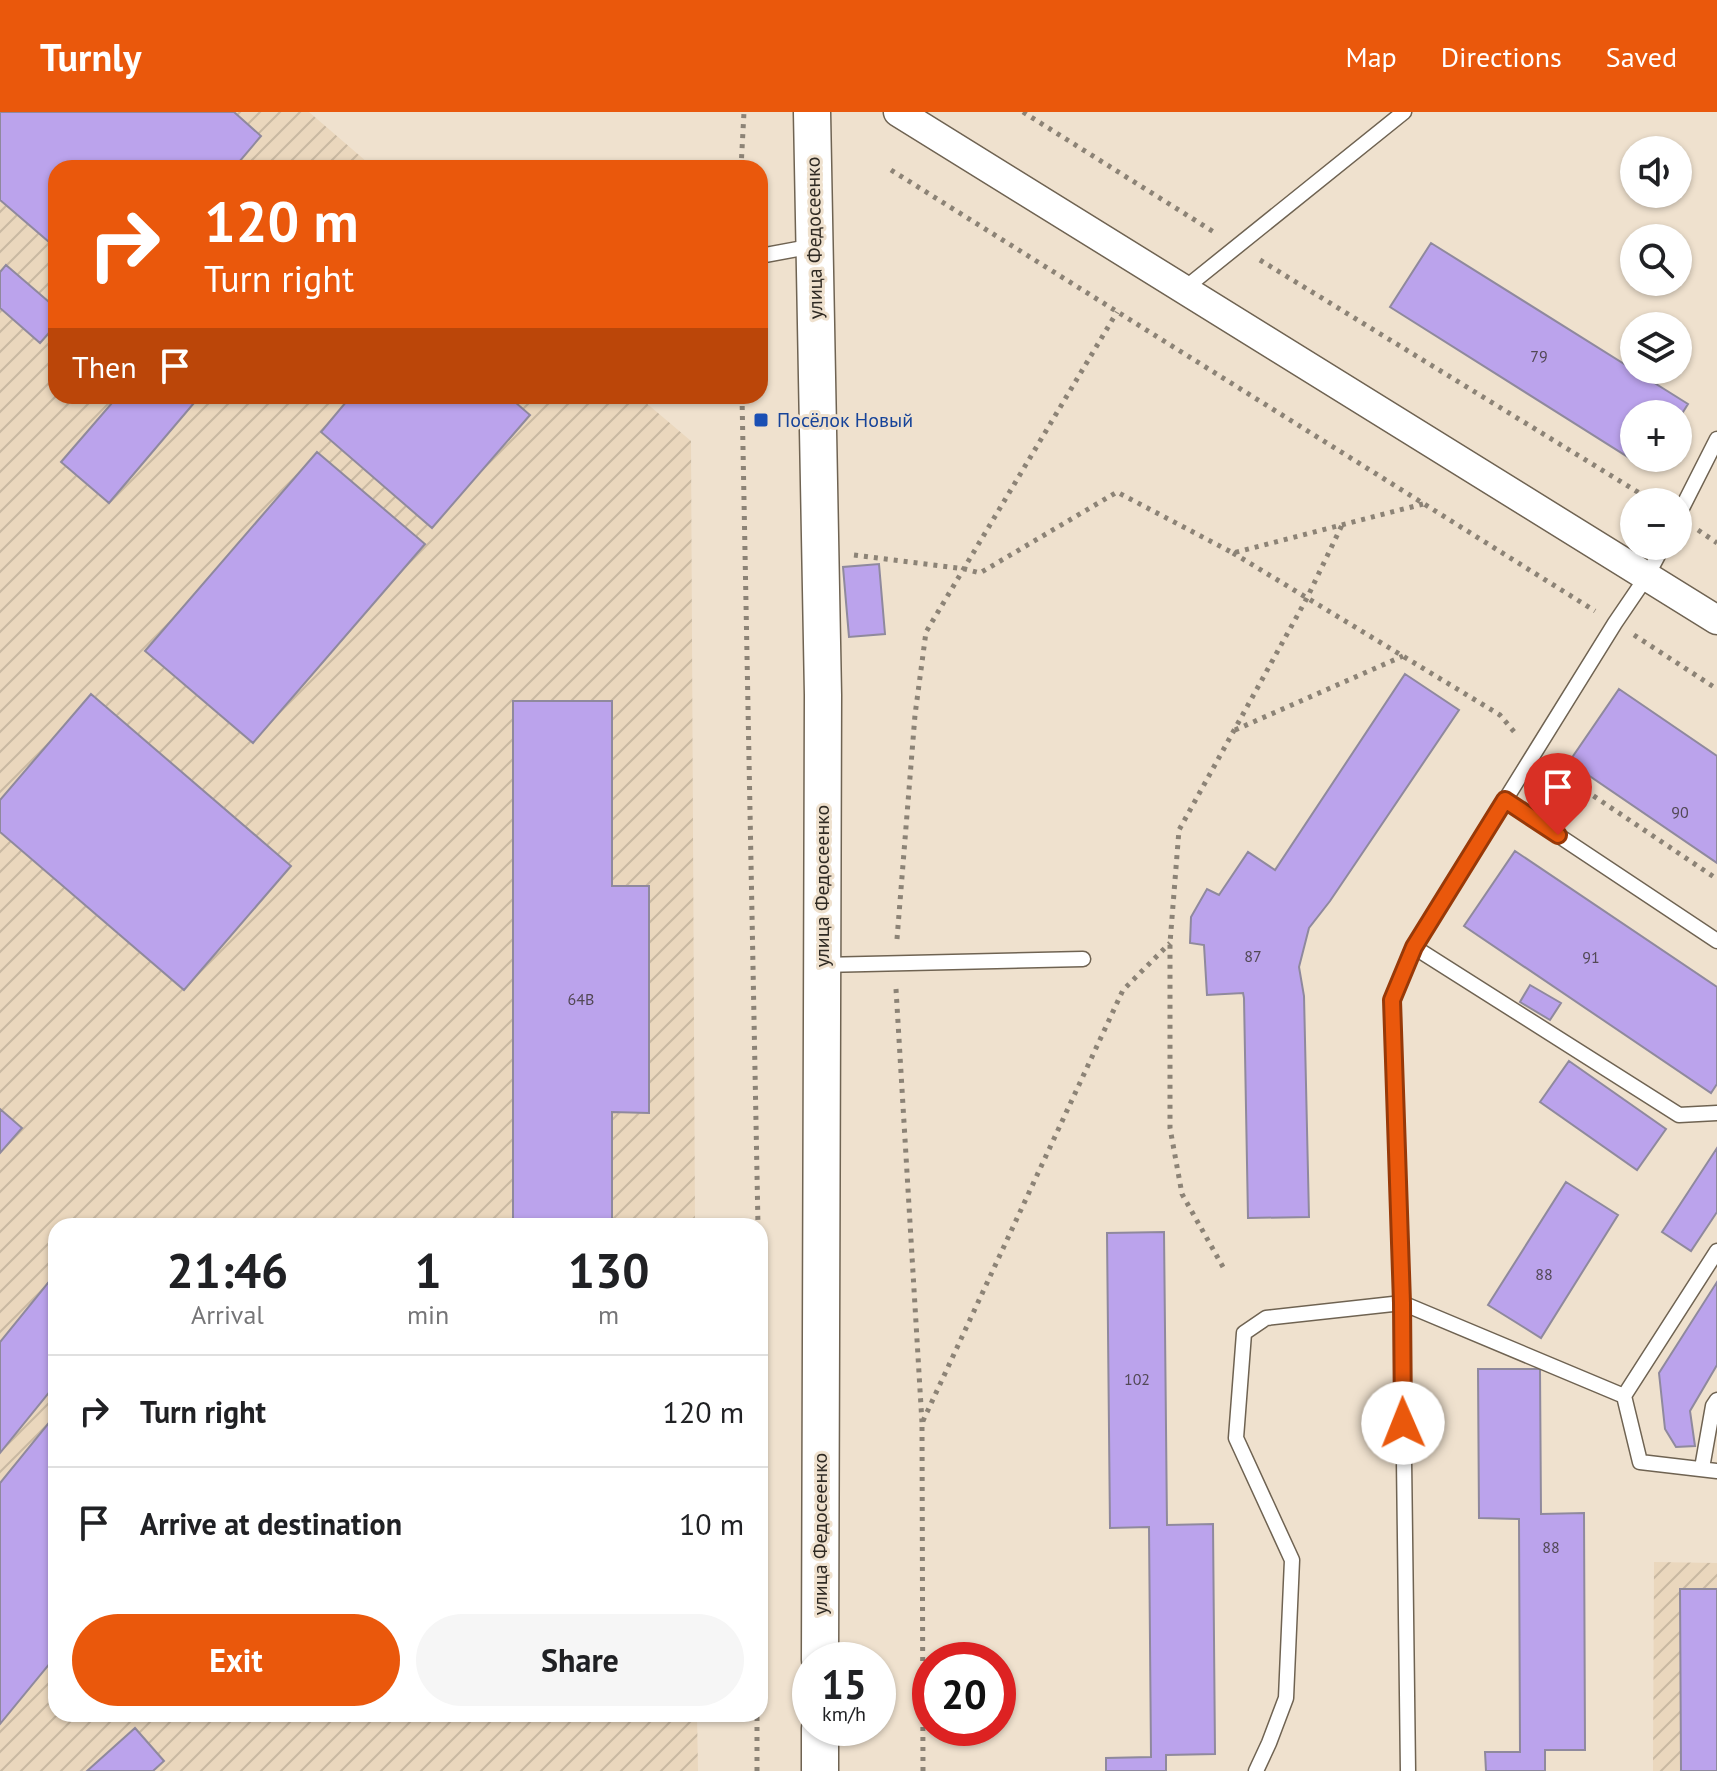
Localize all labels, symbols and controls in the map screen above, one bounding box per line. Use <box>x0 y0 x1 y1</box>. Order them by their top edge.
text: Turnly <box>40 32 141 81</box>
text: Map <box>1346 38 1397 75</box>
text: Directions <box>1441 38 1562 75</box>
text: Saved <box>1606 38 1677 75</box>
map controls <box>1620 136 1692 560</box>
button: sound <box>1620 136 1692 208</box>
street label: улица Федосеенко <box>800 156 828 320</box>
text: 120 m <box>204 185 359 257</box>
icon: right <box>72 192 176 296</box>
button: search <box>1620 224 1692 296</box>
text: Turn right <box>204 255 354 302</box>
button: layers <box>1620 312 1692 384</box>
icon: arrive <box>153 344 197 388</box>
house number: 79 <box>1530 346 1548 366</box>
text: Then <box>72 347 137 386</box>
button: + <box>1620 400 1692 472</box>
place label: Посёлок Новый <box>777 407 913 433</box>
marker: Посёлок Новый <box>752 411 770 429</box>
button: − <box>1620 488 1692 560</box>
pin <box>1524 753 1592 835</box>
icon: arrive <box>1536 765 1580 809</box>
house number: 90 <box>1671 802 1689 822</box>
street label: улица Федосеенко <box>809 805 835 967</box>
house number: 87 <box>1244 946 1262 966</box>
house number: 91 <box>1582 947 1600 967</box>
house number: 64В <box>568 989 594 1009</box>
text: 21:46 <box>167 1239 288 1301</box>
text: 1 <box>414 1239 442 1301</box>
text: 130 <box>568 1239 649 1301</box>
house number: 88 <box>1535 1264 1553 1284</box>
text: Arrival <box>191 1298 264 1331</box>
text: min <box>407 1298 449 1331</box>
text: m <box>598 1298 619 1331</box>
house number: 102 <box>1124 1369 1150 1389</box>
position arrow <box>1361 1381 1445 1465</box>
icon: right <box>72 1389 116 1433</box>
text: Turn right <box>140 1392 266 1431</box>
text: 120 m <box>663 1392 744 1431</box>
street label: улица Федосеенко <box>807 1453 833 1615</box>
icon: arrive <box>72 1501 116 1545</box>
text: Arrive at destination <box>140 1504 402 1543</box>
text: 10 m <box>679 1504 744 1543</box>
house number: 88 <box>1542 1537 1560 1557</box>
button: Exit <box>72 1614 400 1706</box>
button: Share <box>416 1614 744 1706</box>
speed limit sign: 20 <box>912 1642 1016 1746</box>
text: 15 <box>821 1658 867 1710</box>
text: km/h <box>822 1701 866 1727</box>

